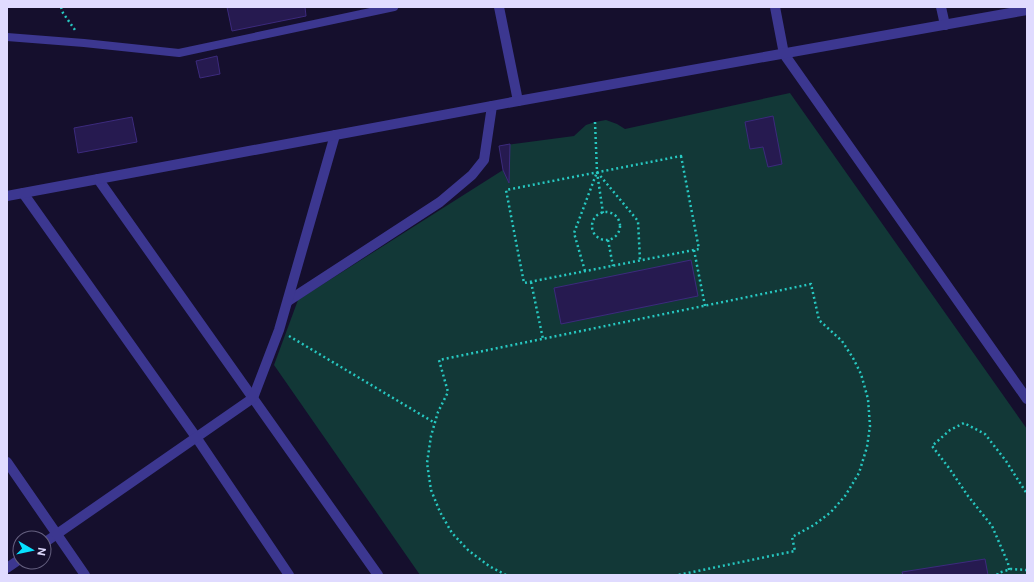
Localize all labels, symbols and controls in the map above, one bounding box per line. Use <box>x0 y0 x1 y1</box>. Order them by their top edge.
north arrow <box>12 530 52 570</box>
text: N <box>34 547 49 557</box>

